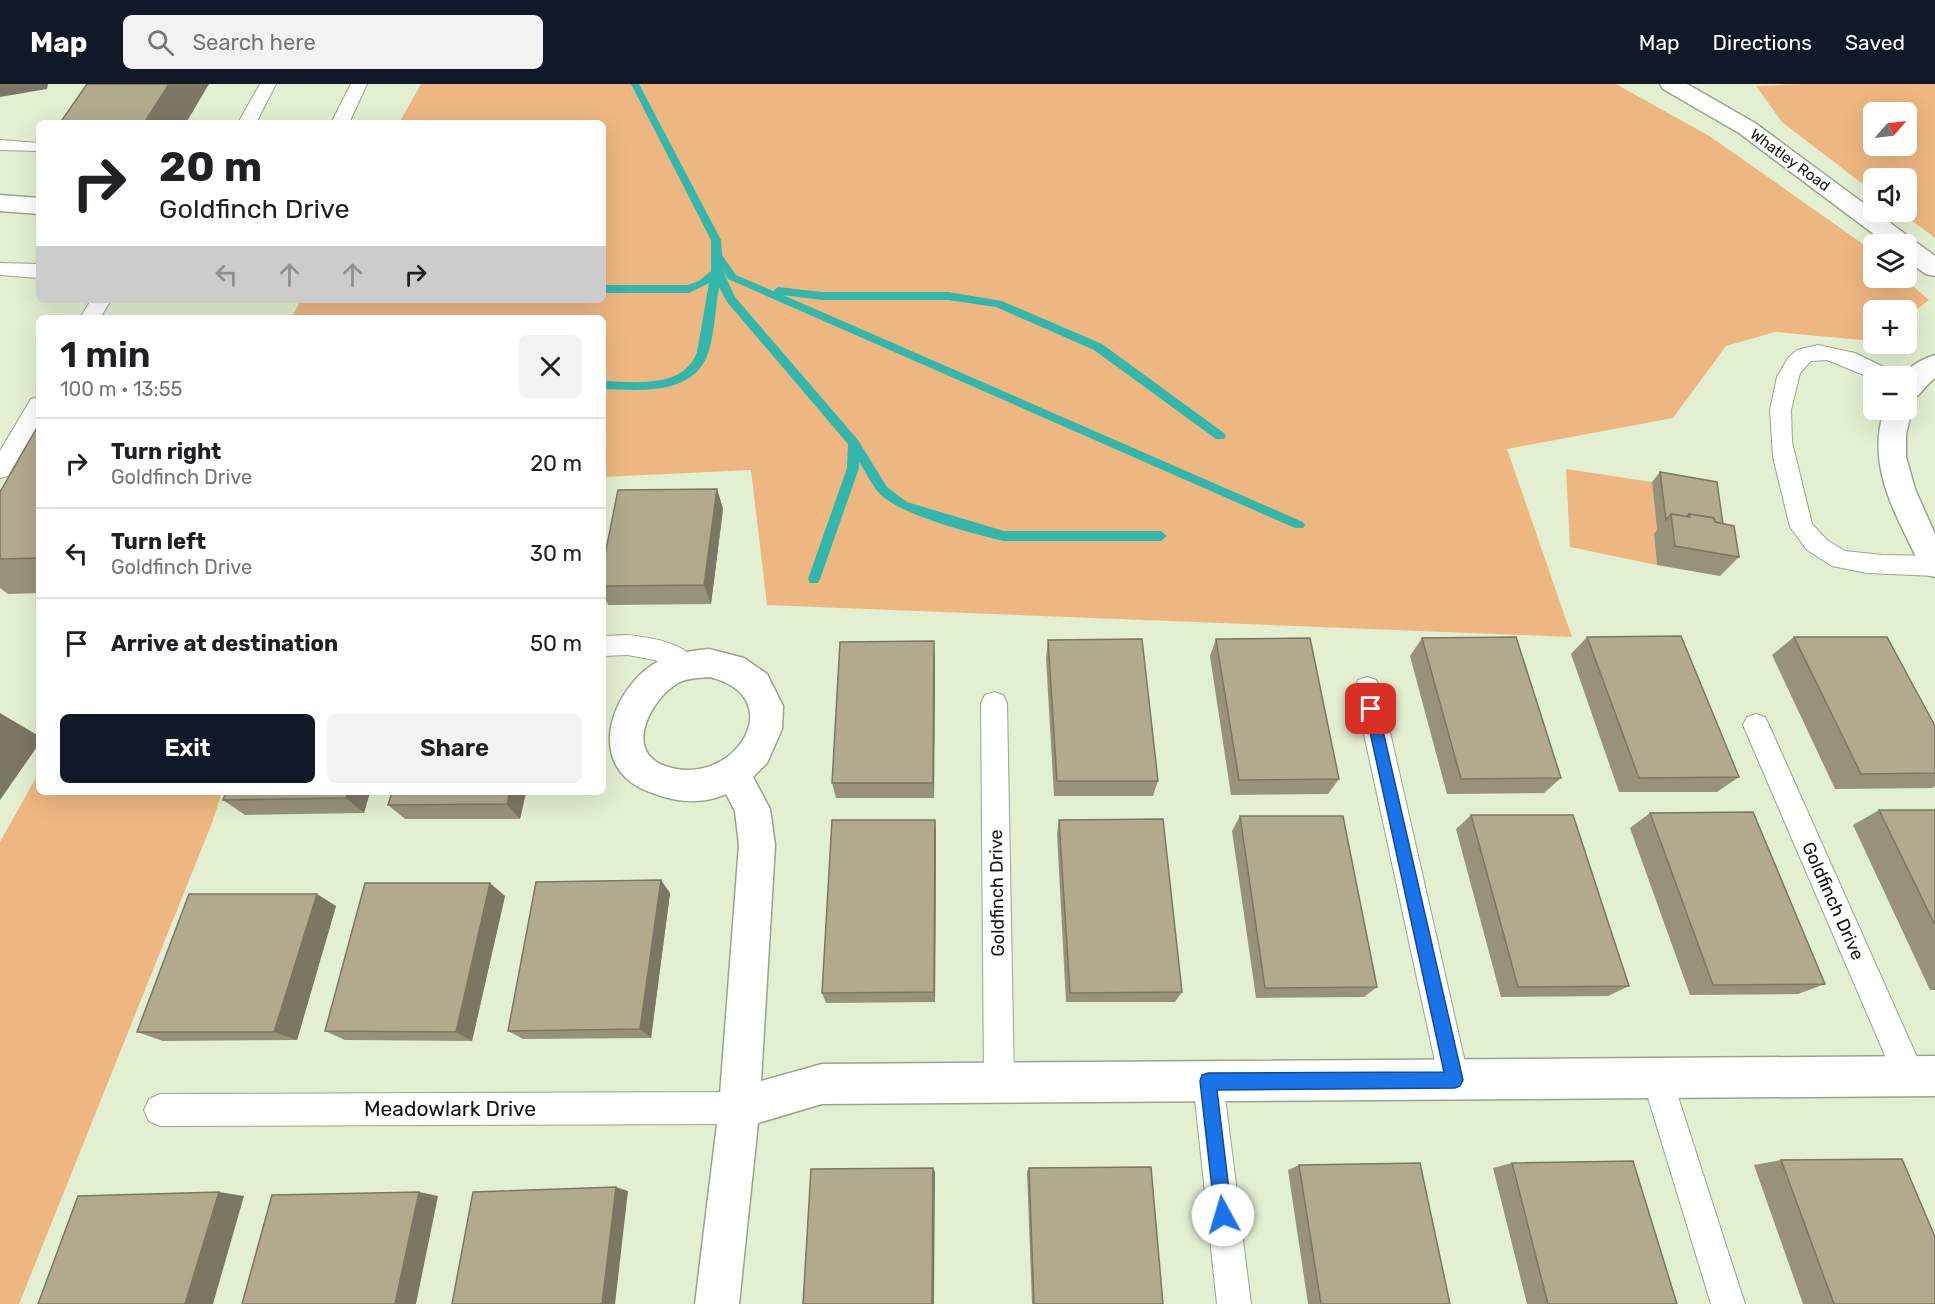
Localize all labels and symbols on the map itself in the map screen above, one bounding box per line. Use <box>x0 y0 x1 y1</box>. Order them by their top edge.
north arrow <box>1863 102 1917 156</box>
street label: Whatley Road <box>1747 125 1833 195</box>
pin <box>1345 683 1396 734</box>
street label: Goldfinch Drive <box>985 829 1009 957</box>
street label: Goldfinch Drive <box>1797 838 1869 964</box>
street label: Meadowlark Drive <box>364 1096 536 1121</box>
position arrow <box>1191 1183 1255 1247</box>

